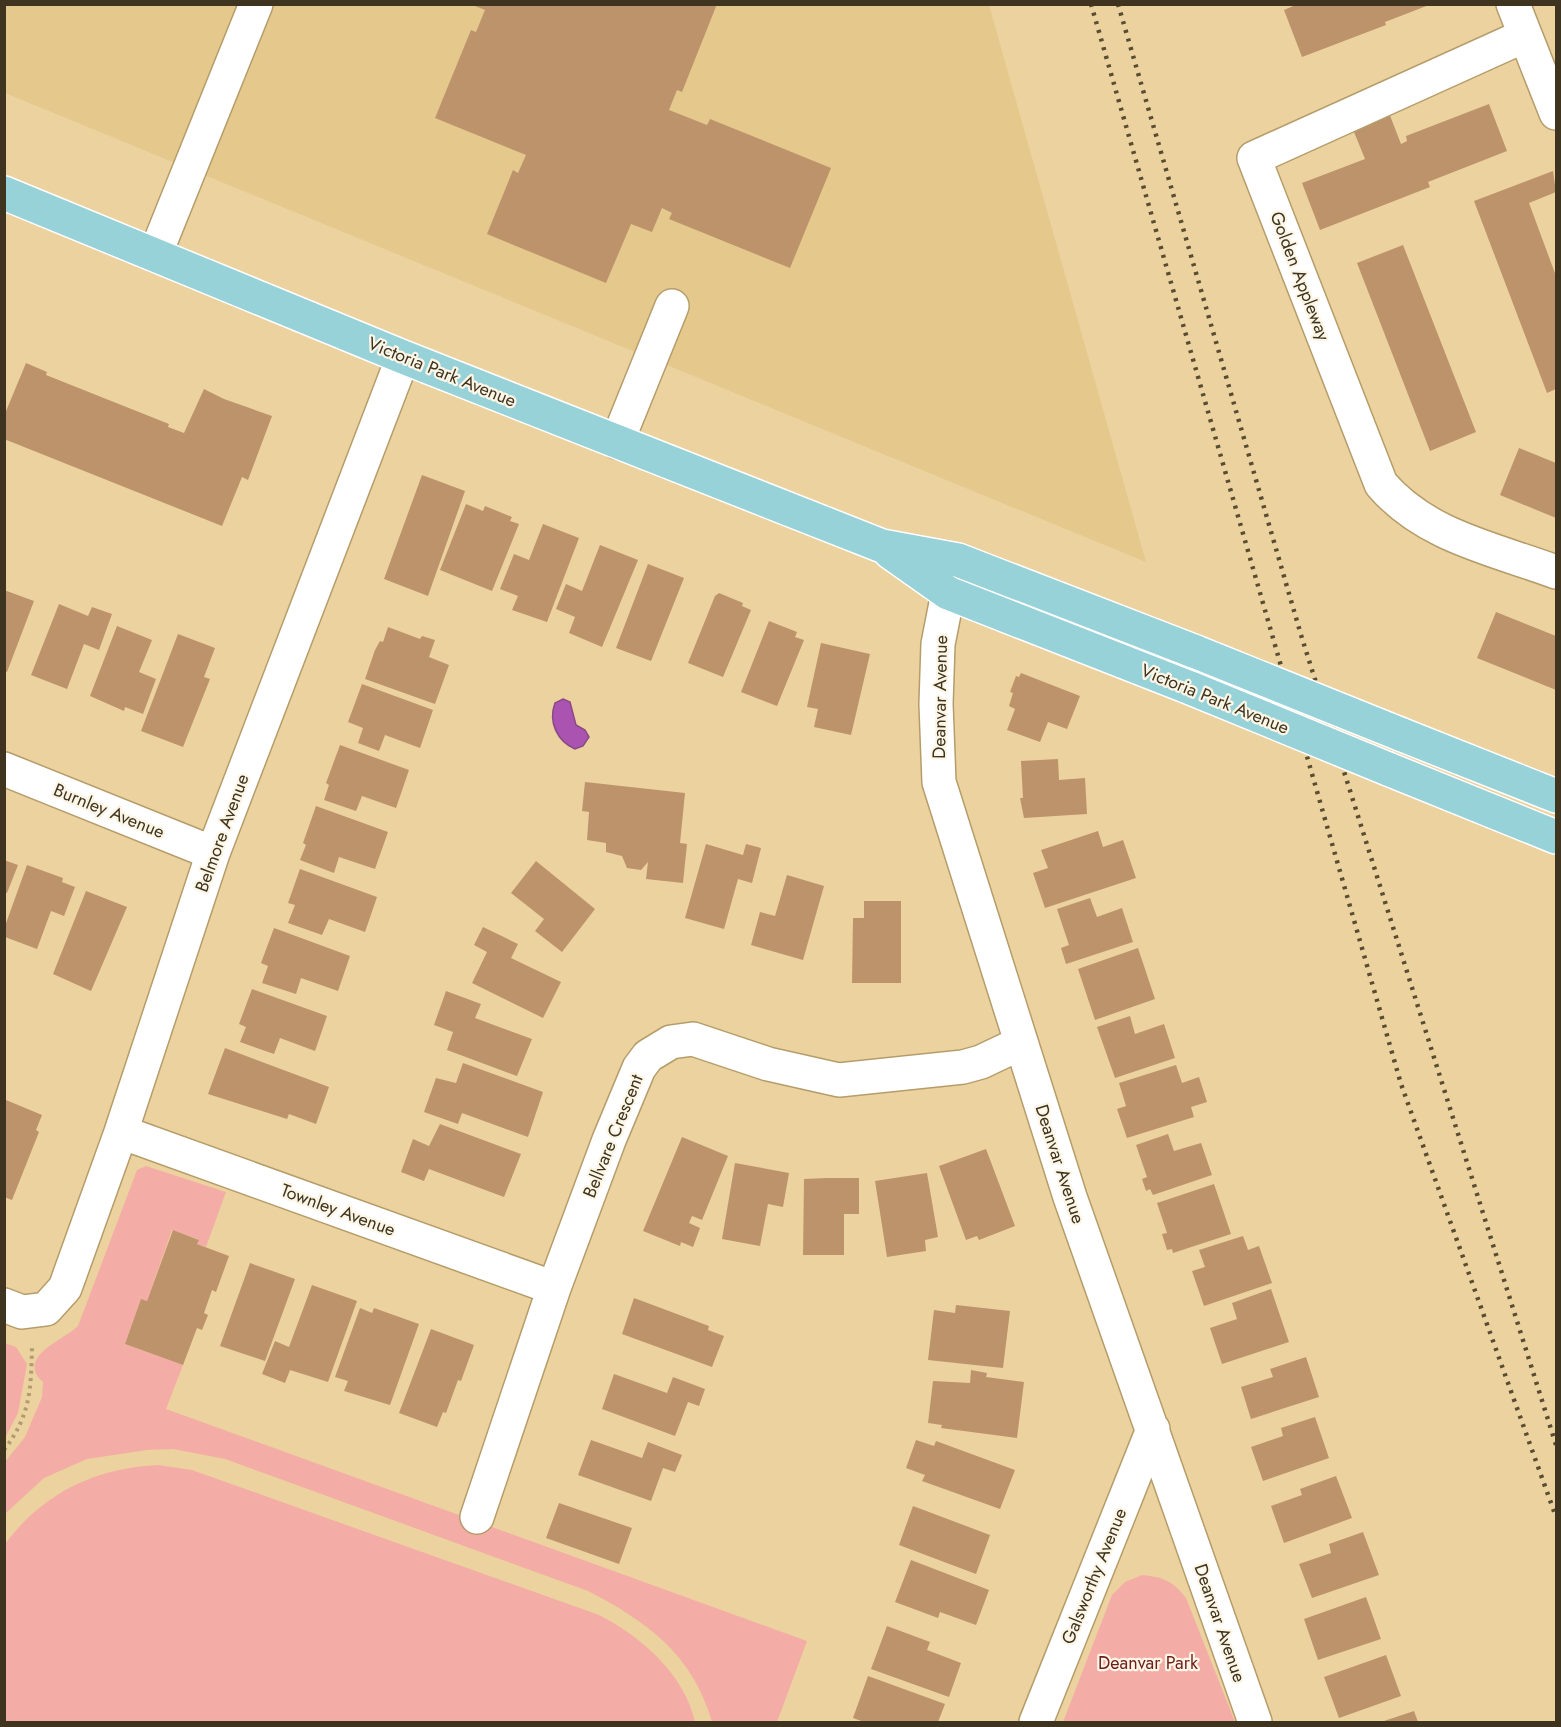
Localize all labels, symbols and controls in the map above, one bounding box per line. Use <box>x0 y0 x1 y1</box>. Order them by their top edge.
street label: Golden Appleway <box>1263 208 1337 344</box>
street label: Victoria Park Avenue <box>364 330 520 414</box>
street label: Deanvar Avenue <box>926 635 954 759</box>
street label: Victoria Park Avenue <box>1137 657 1293 741</box>
street label: Belmore Avenue <box>189 770 255 896</box>
street label: Burnley Avenue <box>50 777 168 845</box>
street label: Bellvare Crescent <box>576 1070 650 1202</box>
street label: Deanvar Avenue <box>1029 1101 1091 1227</box>
street label: Townley Avenue <box>277 1177 399 1243</box>
street label: Galsworthy Avenue <box>1055 1504 1133 1648</box>
street label: Deanvar Avenue <box>1188 1560 1252 1686</box>
park label: Deanvar Park <box>1098 1650 1198 1676</box>

